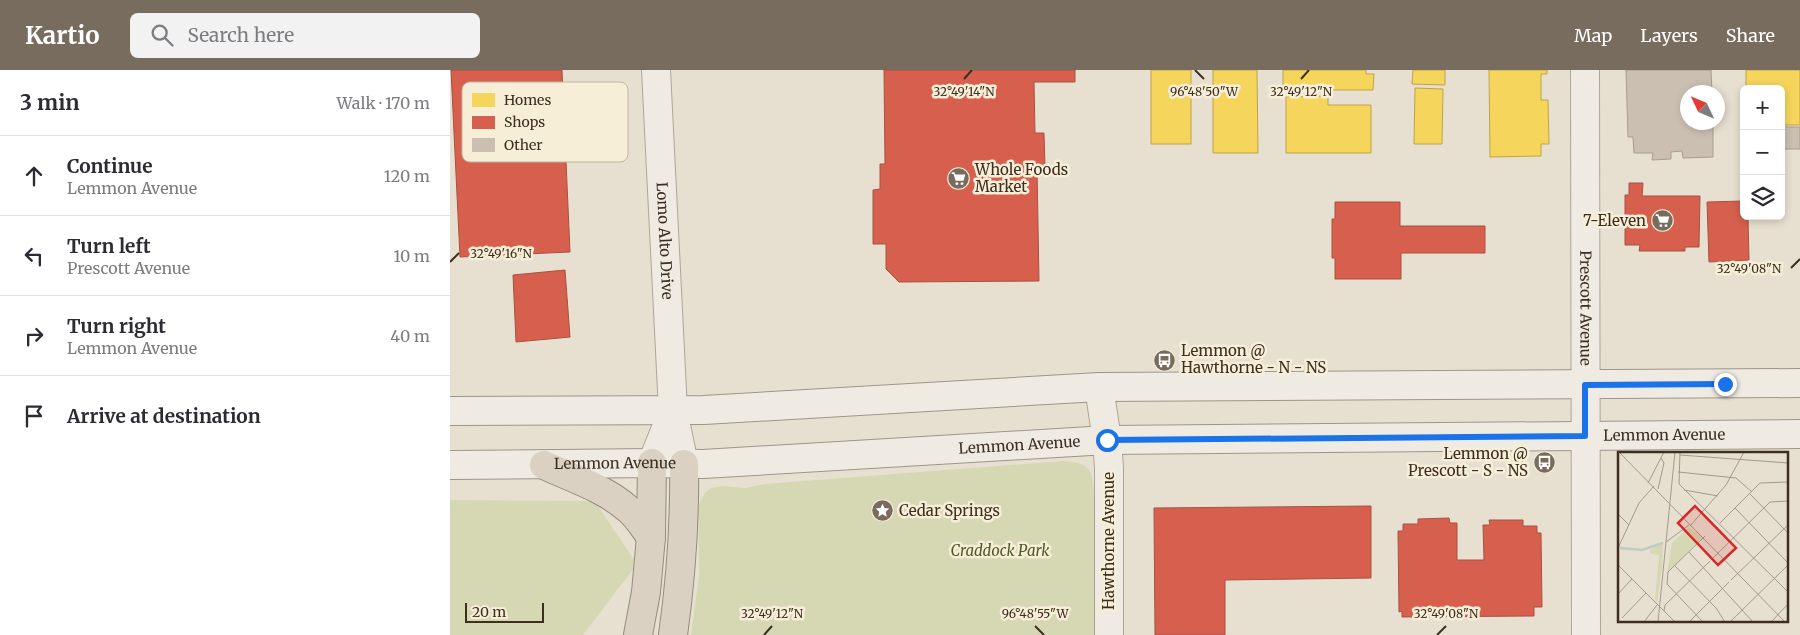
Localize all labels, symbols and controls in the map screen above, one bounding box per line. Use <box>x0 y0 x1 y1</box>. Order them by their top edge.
search box <box>130 13 480 58</box>
text: Kartio <box>25 20 100 51</box>
icon: search <box>148 21 176 49</box>
text: Search here <box>188 23 294 47</box>
text: Map <box>1574 24 1612 47</box>
text: Layers <box>1640 24 1698 47</box>
text: Share <box>1726 24 1775 47</box>
legend <box>462 82 628 162</box>
text: 32°49'14"N <box>934 84 995 99</box>
text: 96°48'50"W <box>1170 84 1239 99</box>
text: 32°49'12"N <box>1270 84 1333 99</box>
north arrow <box>1680 85 1725 130</box>
map controls <box>1740 85 1785 220</box>
button: + <box>1740 85 1785 130</box>
text: 3 min <box>20 89 79 116</box>
text: Homes <box>504 91 551 109</box>
text: Walk · 170 m <box>337 93 430 113</box>
text: Shops <box>504 113 545 131</box>
button: − <box>1740 130 1785 175</box>
text: Other <box>504 136 543 154</box>
text: Continue <box>67 154 153 178</box>
place label: Whole Foods Market <box>974 160 1068 196</box>
icon: ahead <box>20 162 48 190</box>
text: 120 m <box>384 166 430 186</box>
supermarket icon: Whole Foods Market <box>947 167 971 191</box>
button: layers <box>1740 175 1785 220</box>
text: Lemmon Avenue <box>67 178 197 198</box>
street label: Lomo Alto Drive <box>653 182 677 300</box>
supermarket icon: 7-Eleven <box>1650 209 1674 233</box>
place label: 7-Eleven <box>1583 211 1646 230</box>
text: Turn left <box>67 234 151 258</box>
icon: left <box>20 242 48 270</box>
text: 10 m <box>393 246 430 266</box>
text: 32°49'16"N <box>470 246 532 261</box>
street label: Prescott Avenue <box>1576 250 1596 366</box>
text: Prescott Avenue <box>67 258 190 278</box>
text: 32°49'08"N <box>1717 261 1782 276</box>
text: Turn right <box>67 314 166 338</box>
icon: right <box>20 322 48 350</box>
text: 40 m <box>390 326 430 346</box>
text: Lemmon Avenue <box>67 338 197 358</box>
place label: Lemmon @ Hawthorne - N - NS <box>1181 341 1326 377</box>
bus stop icon: Lemmon @ Hawthorne - N - NS <box>1153 348 1177 372</box>
route end <box>1714 373 1737 396</box>
icon: arrive <box>20 402 48 430</box>
text: Arrive at destination <box>67 404 261 428</box>
street label: Lemmon Avenue <box>1603 425 1725 445</box>
route start <box>1096 429 1119 452</box>
street label: Lemmon Avenue <box>958 432 1081 458</box>
place label: Lemmon @ Prescott - S - NS <box>1408 444 1528 480</box>
bus stop icon: Lemmon @ Prescott - S - NS <box>1532 451 1556 475</box>
inset map <box>1618 452 1788 622</box>
street label: Lemmon Avenue <box>554 453 676 473</box>
street label: Hawthorne Avenue <box>1099 472 1118 610</box>
place icon: Cedar Springs <box>871 499 895 523</box>
place label: Cedar Springs <box>899 501 1000 520</box>
park label: Craddock Park <box>951 541 1050 560</box>
scale bar <box>465 600 544 623</box>
text: 20 m <box>472 603 506 621</box>
text: 32°49'12"N <box>741 606 804 621</box>
text: 96°48'55"W <box>1002 606 1069 621</box>
text: 32°49'08"N <box>1414 606 1479 621</box>

